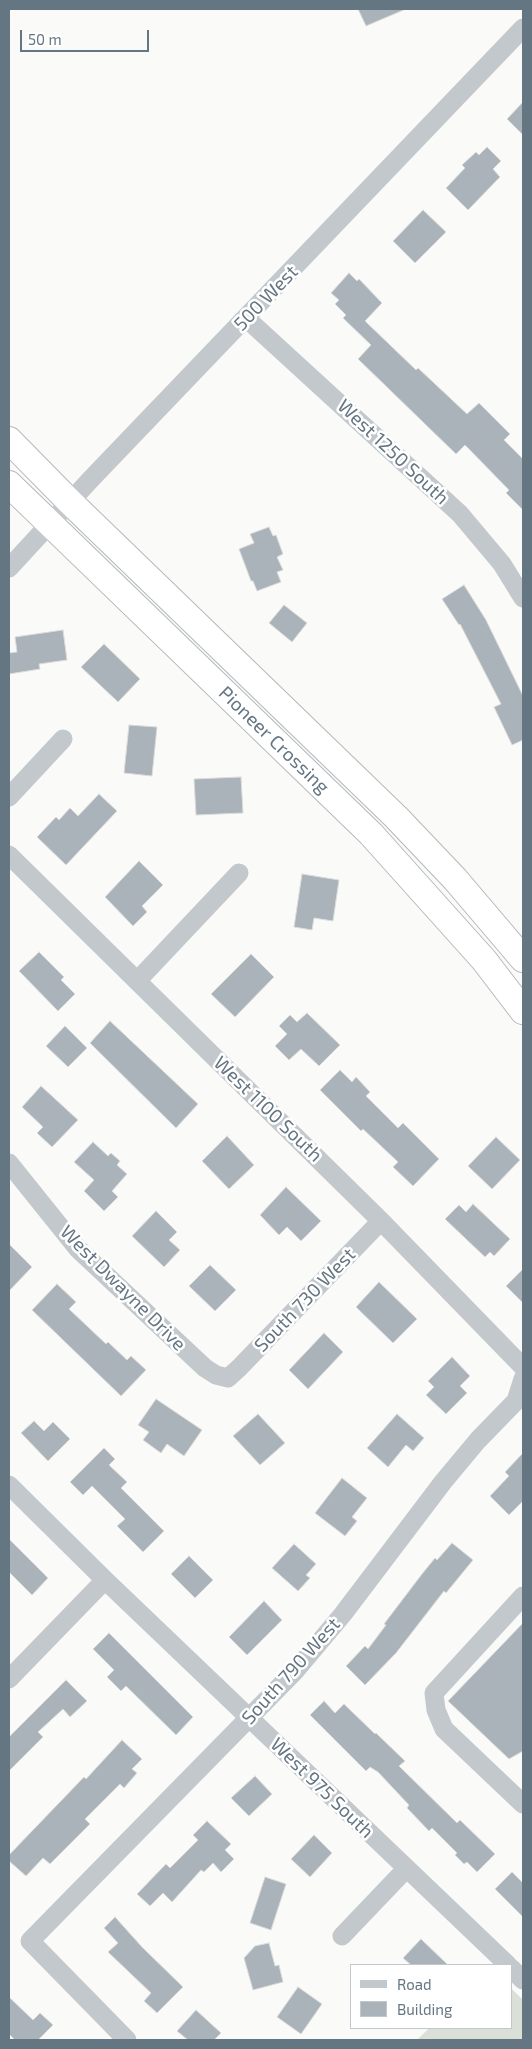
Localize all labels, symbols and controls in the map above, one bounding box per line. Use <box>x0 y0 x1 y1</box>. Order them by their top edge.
scale bar <box>22 20 151 52</box>
text: 50 m <box>28 30 62 48</box>
street label: 500 West <box>229 261 303 335</box>
street label: West 1250 South <box>333 395 453 509</box>
street label: Pioneer Crossing <box>214 682 334 798</box>
street label: West 1100 South <box>209 1052 327 1166</box>
street label: West Dwayne Drive <box>55 1220 191 1356</box>
street label: South 730 West <box>250 1243 360 1357</box>
street label: South 790 West <box>237 1613 345 1729</box>
street label: West 975 South <box>266 1733 378 1843</box>
legend <box>350 1964 512 2029</box>
text: Road <box>397 1975 432 1993</box>
text: Building <box>397 2000 452 2018</box>

